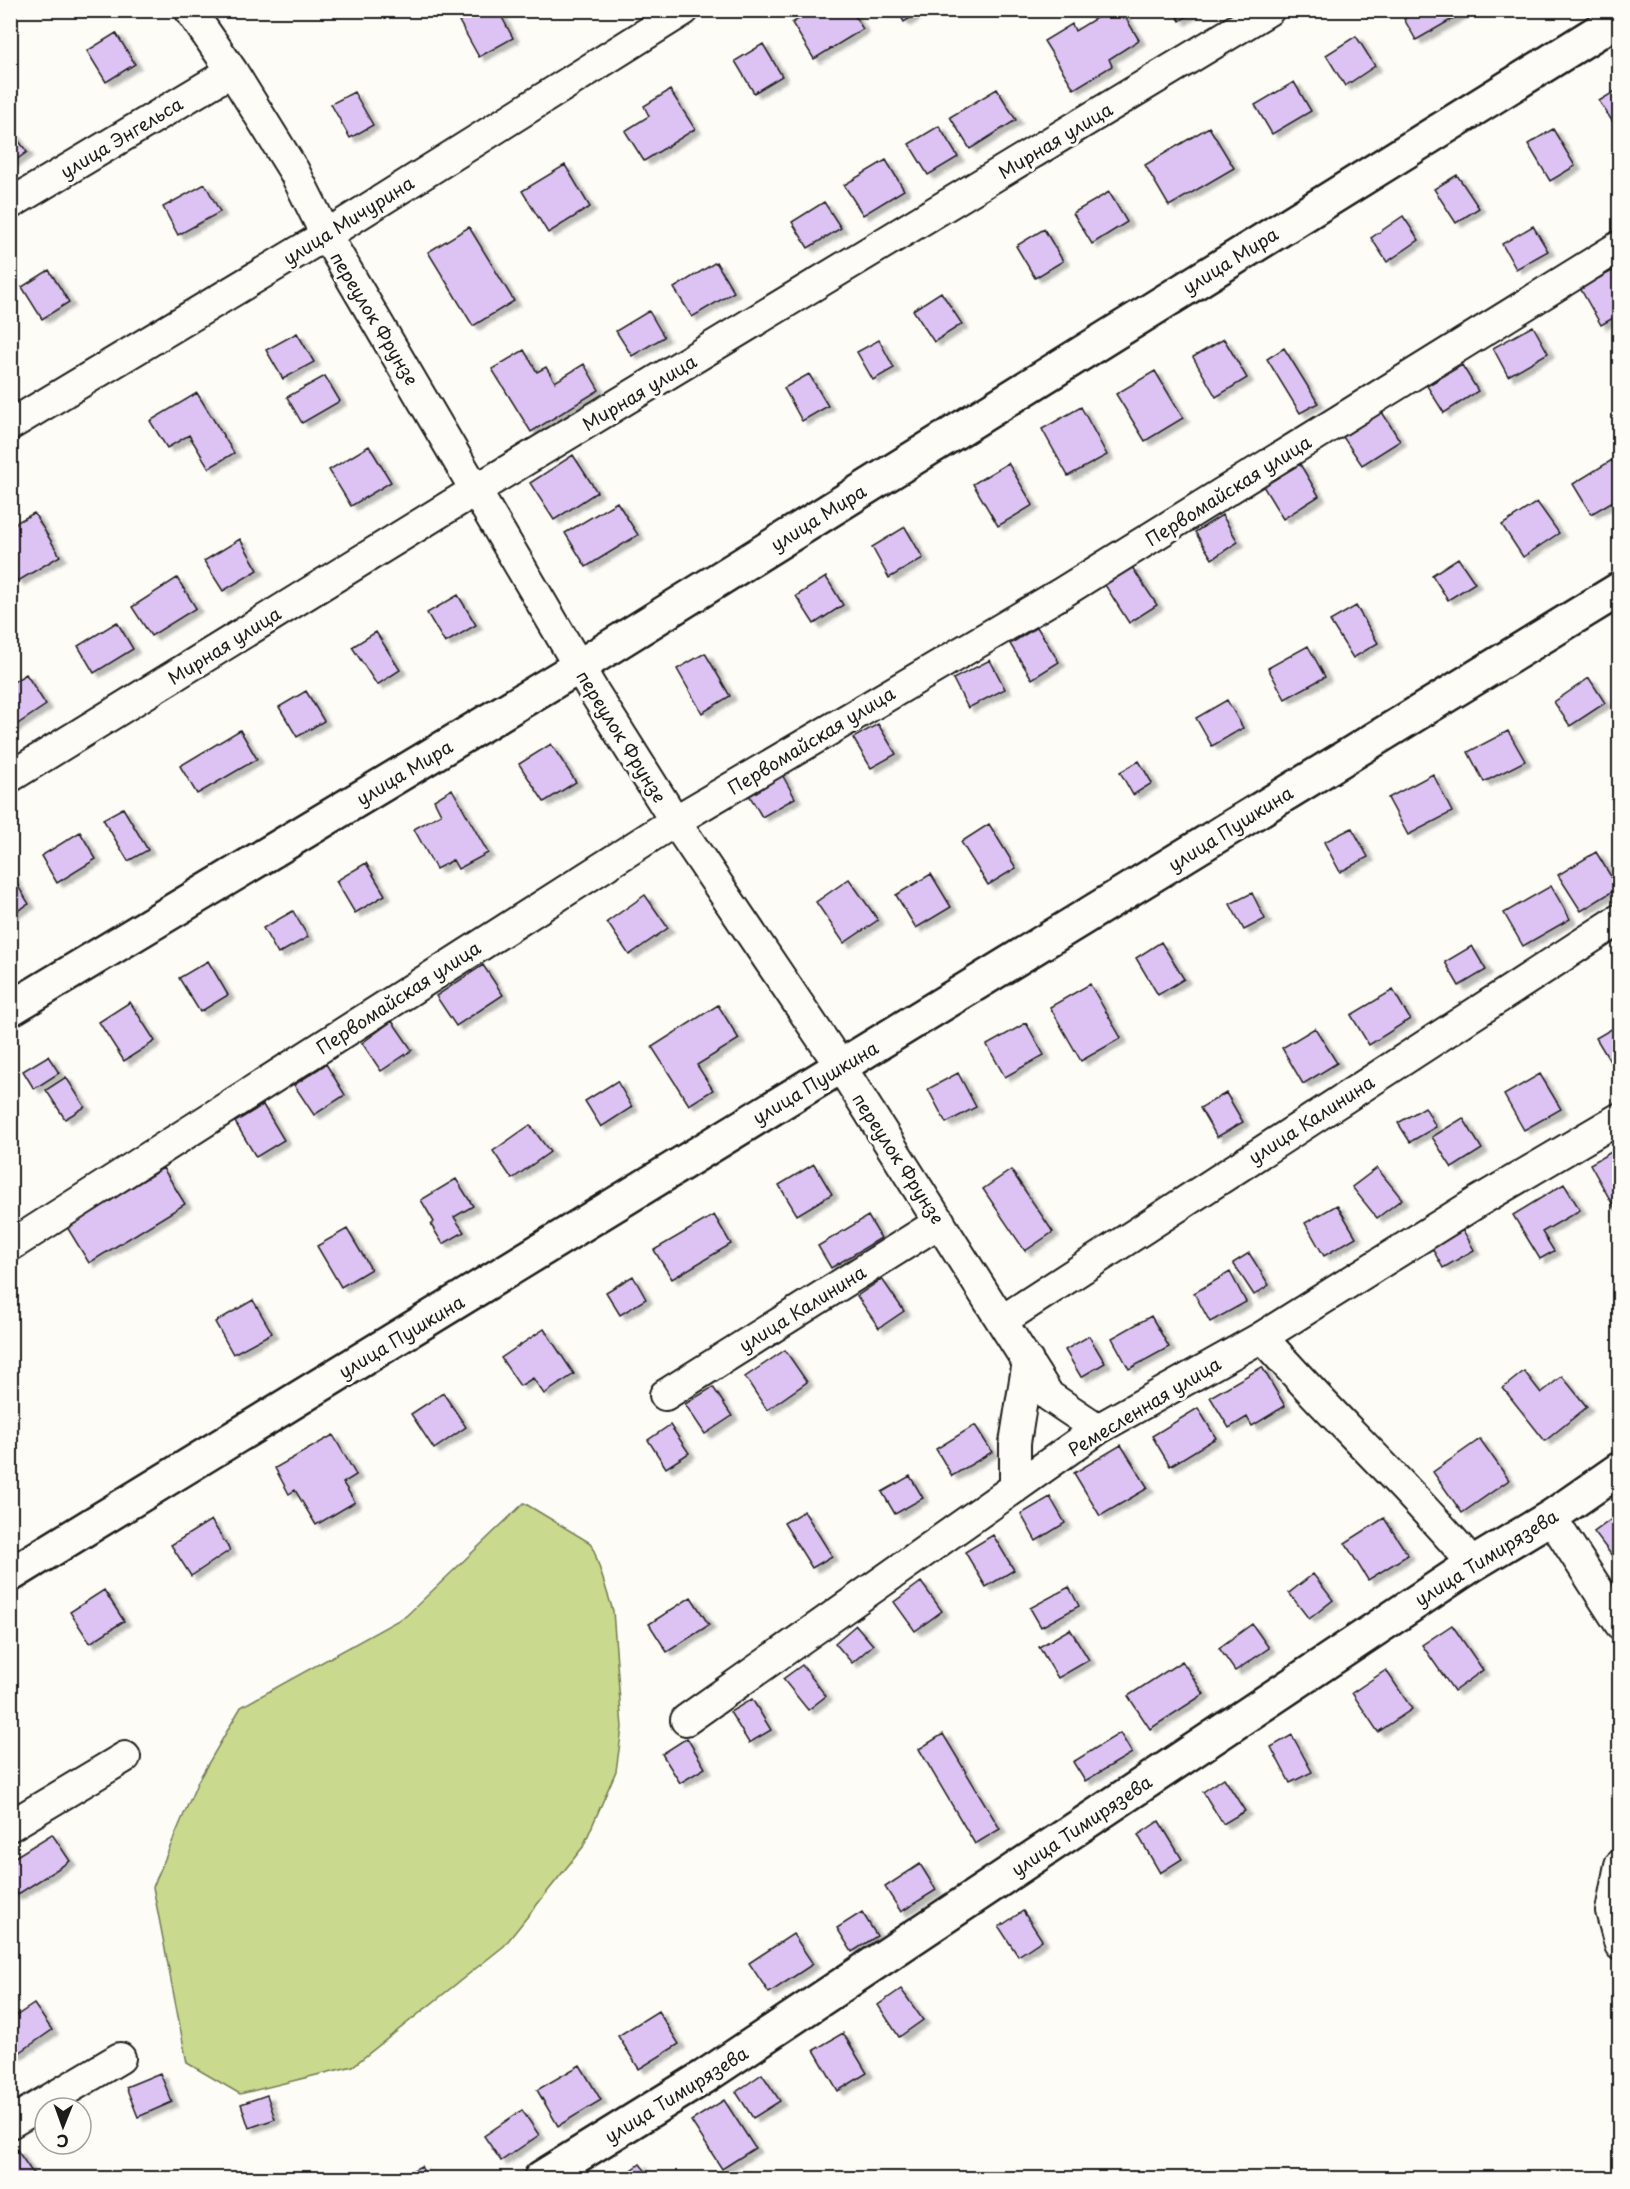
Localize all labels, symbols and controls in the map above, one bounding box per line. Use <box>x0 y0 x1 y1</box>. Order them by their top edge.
street label: улица Энгельса <box>55 89 188 184</box>
street label: Мирная улица <box>993 95 1118 185</box>
street label: улица Мичурина <box>277 168 419 271</box>
street label: улица Мира <box>1177 219 1284 300</box>
street label: переулок Фрунзе <box>324 246 426 390</box>
street label: Мирная улица <box>577 347 702 437</box>
street label: Первомайская улица <box>1140 428 1317 552</box>
street label: улица Мира <box>765 476 872 557</box>
street label: Мирная улица <box>162 599 286 691</box>
street label: переулок Фрунзе <box>570 665 674 807</box>
street label: Первомайская улица <box>722 679 900 801</box>
street label: улица Мира <box>351 732 458 811</box>
street label: улица Пушкина <box>1162 778 1298 877</box>
street label: Первомайская улица <box>311 933 486 1060</box>
street label: улица Пушкина <box>747 1033 884 1130</box>
street label: улица Калинина <box>1243 1068 1380 1170</box>
street label: переулок Фрунзе <box>846 1087 952 1229</box>
street label: улица Калинина <box>733 1258 871 1358</box>
street label: улица Пушкина <box>333 1287 470 1384</box>
street label: Ремесленная улица <box>1062 1349 1226 1462</box>
street label: улица Тимирязева <box>1409 1501 1564 1612</box>
street label: улица Тимирязева <box>1005 1767 1158 1882</box>
street label: улица Тимирязева <box>599 2038 754 2149</box>
north arrow <box>33 2096 93 2156</box>
text: С <box>56 2130 69 2154</box>

